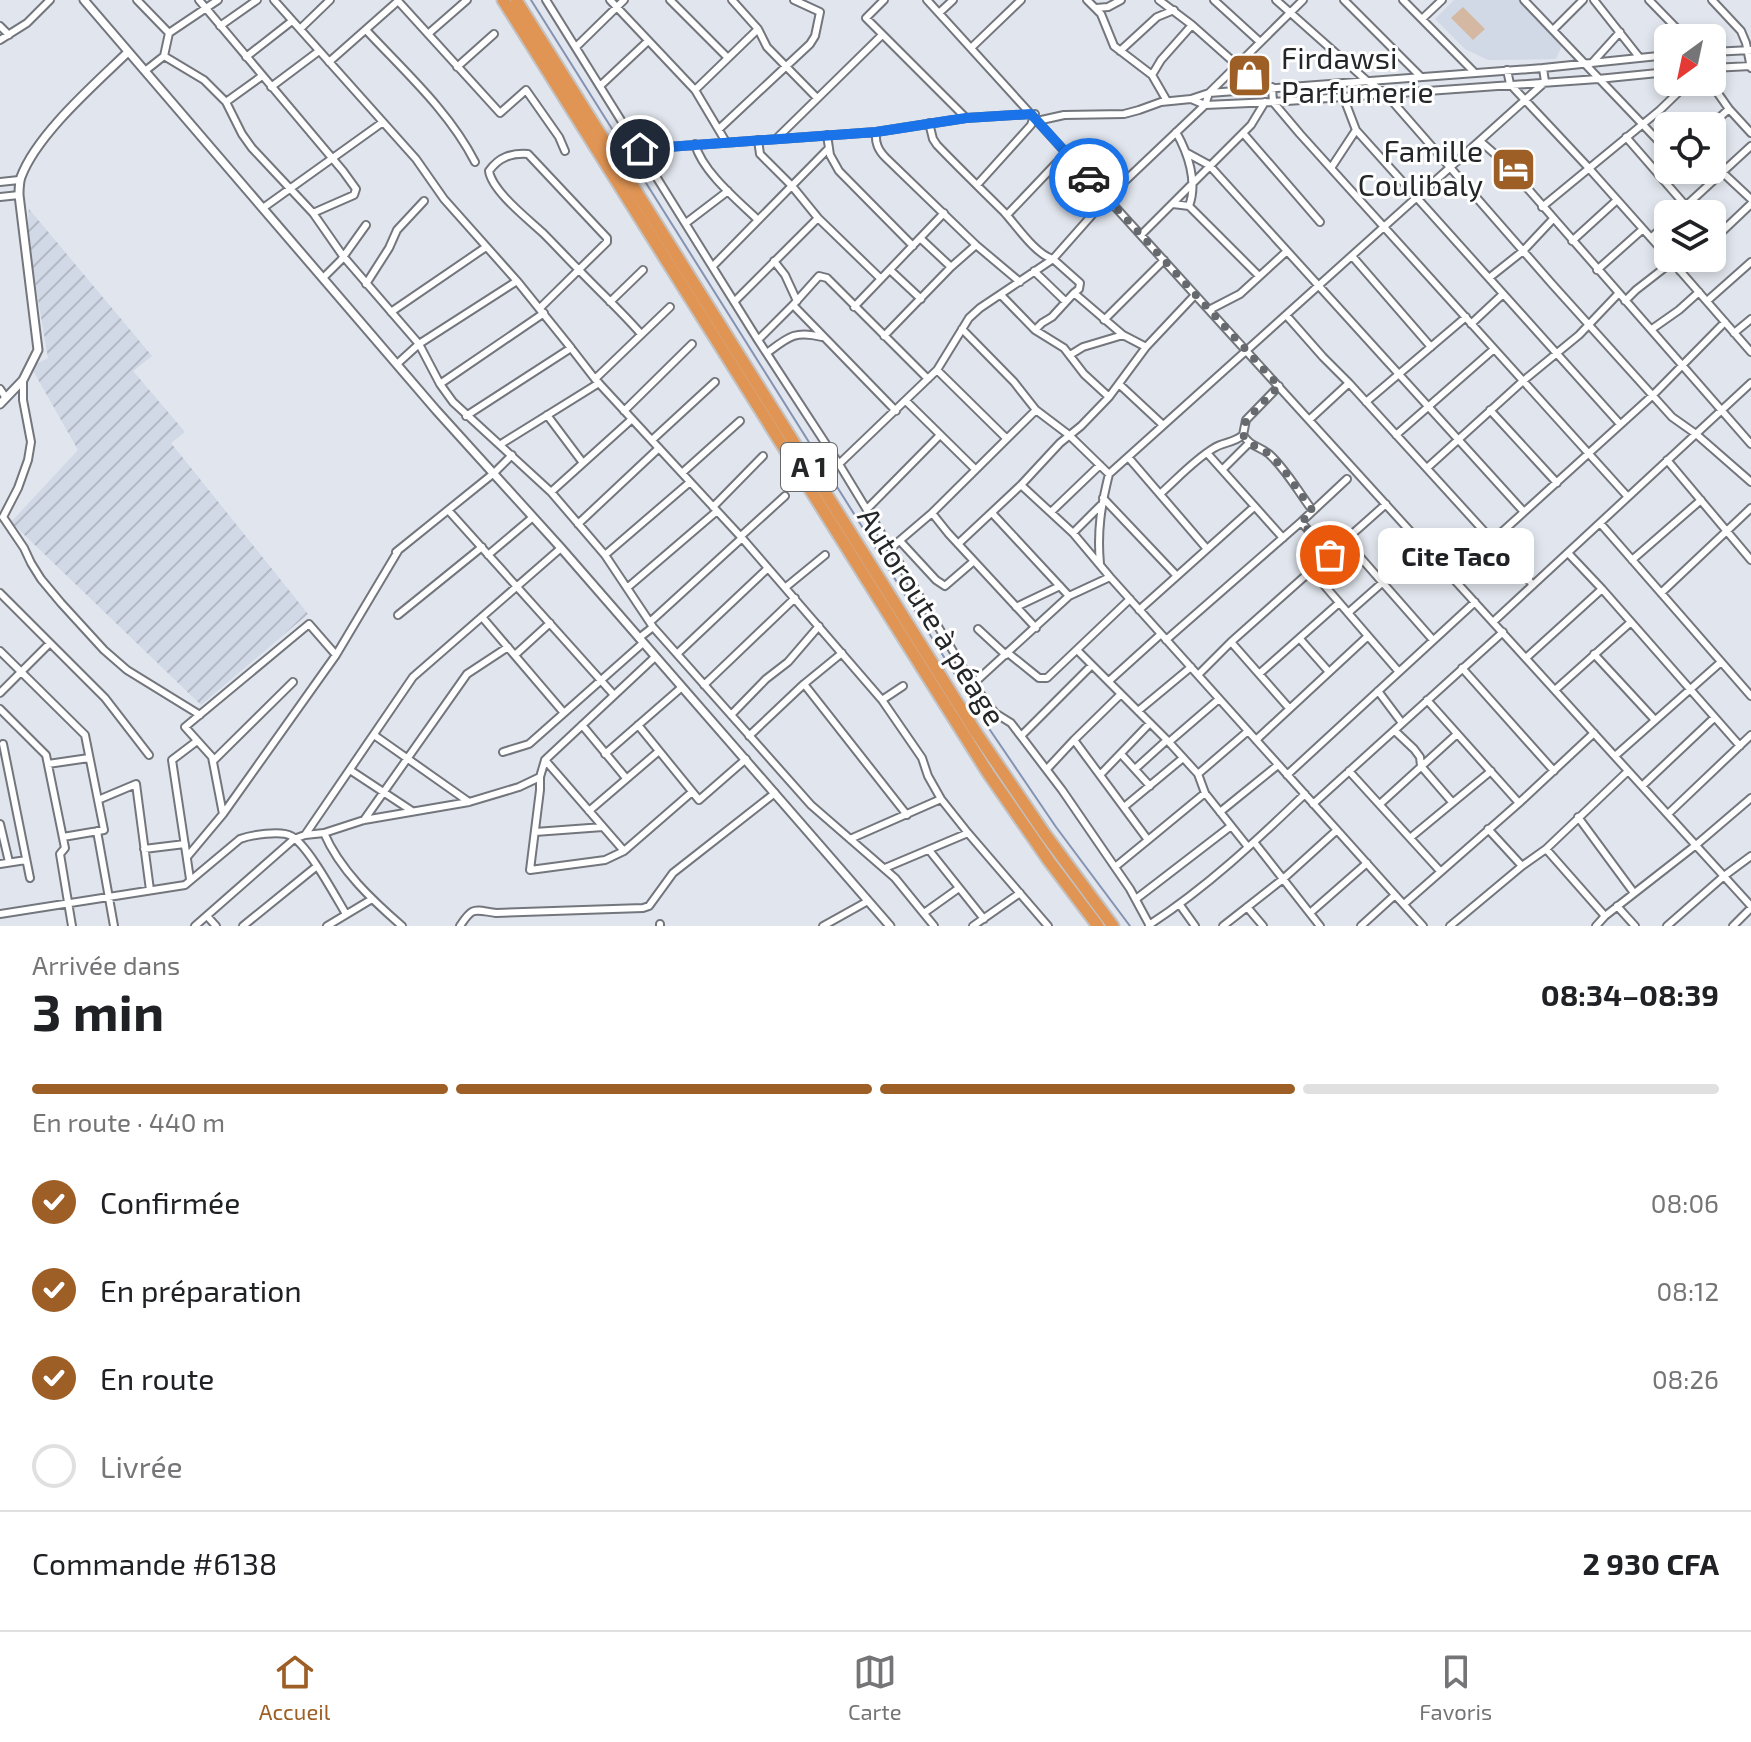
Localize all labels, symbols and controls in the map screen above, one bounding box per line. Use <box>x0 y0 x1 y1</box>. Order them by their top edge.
north arrow <box>1654 24 1726 96</box>
map controls <box>1654 24 1726 272</box>
place label: Firdawsi Parfumerie <box>1281 39 1434 109</box>
shop icon: Firdawsi Parfumerie <box>1226 52 1274 100</box>
button: locate <box>1654 112 1726 184</box>
pin <box>606 115 674 183</box>
icon: home <box>618 127 662 171</box>
place label: Famille Coulibaly <box>1358 132 1483 202</box>
courier <box>1049 138 1129 218</box>
hotel icon: Famille Coulibaly <box>1490 145 1538 193</box>
icon: car <box>1067 156 1111 200</box>
button: layers <box>1654 200 1726 272</box>
road number: A 1 <box>781 443 837 491</box>
street label: Autoroute à péage <box>851 500 1014 732</box>
pin <box>1296 521 1364 589</box>
callout: Cite Taco <box>1378 527 1534 583</box>
icon: bag <box>1308 533 1352 577</box>
text: Cite Taco <box>1401 540 1511 571</box>
text: Arrivée dans <box>32 949 180 980</box>
text: 08:34–08:39 <box>1541 976 1719 1012</box>
text: 3 min <box>32 979 164 1041</box>
text: En route · 440 m <box>32 1106 225 1137</box>
icon: check <box>32 1180 76 1224</box>
text: Confirmée <box>100 1184 240 1220</box>
text: 08:06 <box>1651 1187 1719 1218</box>
icon: check <box>32 1268 76 1312</box>
text: En préparation <box>100 1272 302 1308</box>
text: 08:12 <box>1656 1275 1719 1306</box>
icon: check <box>32 1356 76 1400</box>
text: En route <box>100 1360 214 1396</box>
text: 08:26 <box>1652 1363 1719 1394</box>
text: Livrée <box>100 1448 183 1484</box>
text: Commande #6138 <box>32 1545 277 1581</box>
text: 2 930 CFA <box>1582 1545 1719 1581</box>
tab: Accueil <box>259 1650 330 1724</box>
tab: Carte <box>848 1650 902 1724</box>
tab: Favoris <box>1419 1650 1492 1724</box>

